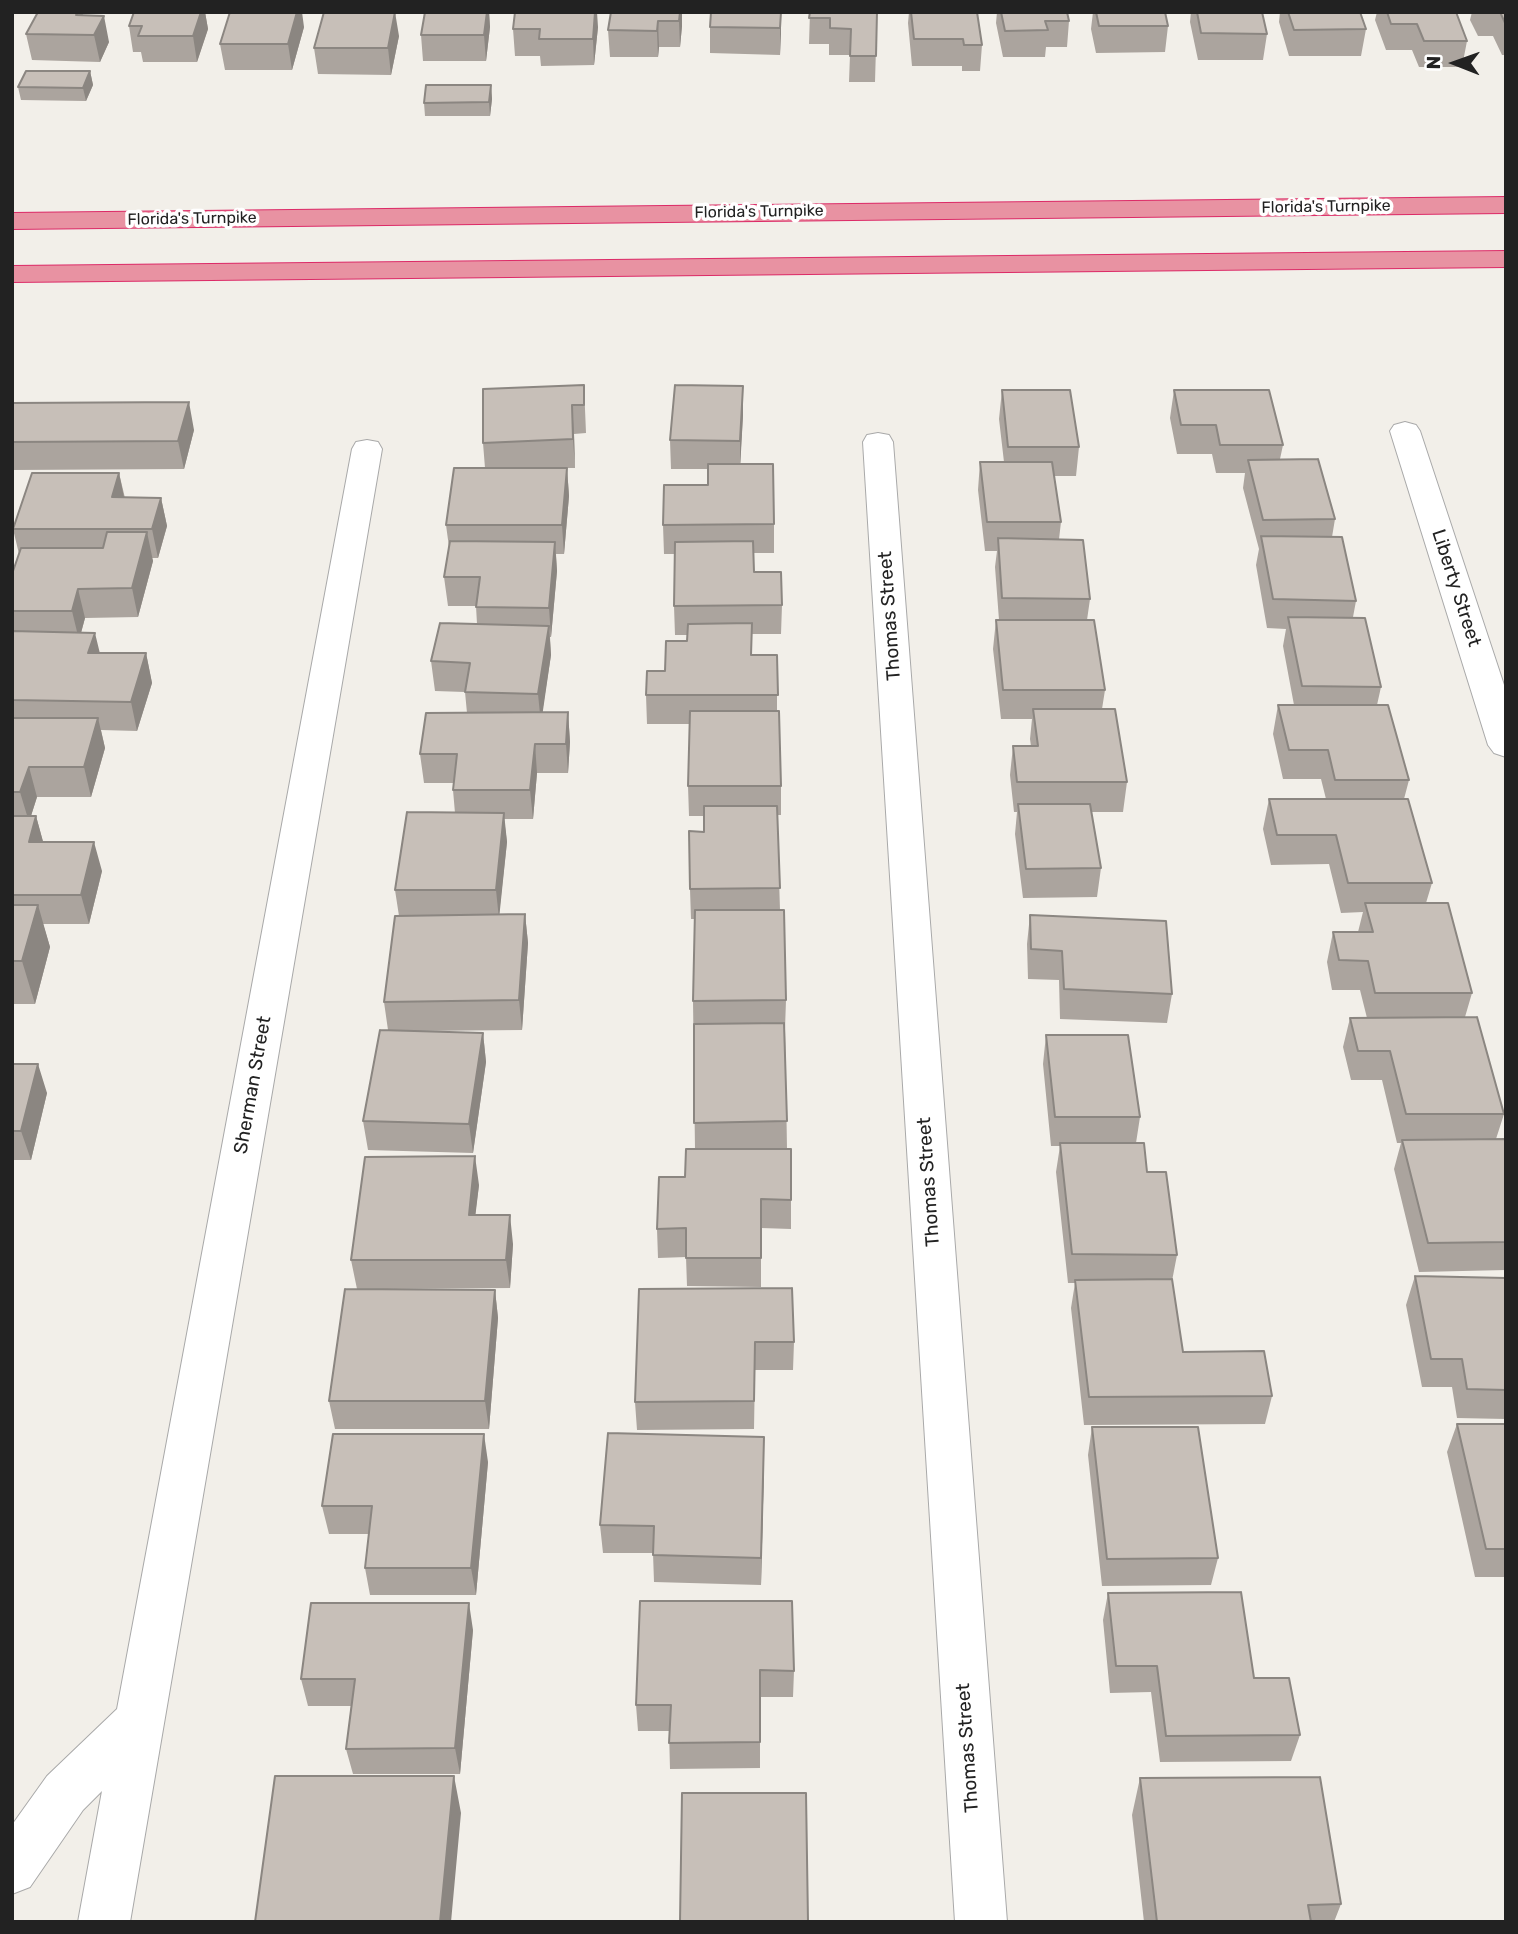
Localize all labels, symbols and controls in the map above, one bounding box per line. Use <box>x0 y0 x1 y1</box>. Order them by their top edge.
north arrow <box>1420 28 1490 98</box>
text: N <box>1422 56 1445 70</box>
street label: Florida's Turnpike <box>1261 196 1391 218</box>
street label: Florida's Turnpike <box>694 201 824 223</box>
street label: Florida's Turnpike <box>127 208 257 230</box>
street label: Liberty Street <box>1426 526 1486 650</box>
street label: Thomas Street <box>874 550 906 682</box>
street label: Sherman Street <box>230 1014 276 1156</box>
street label: Thomas Street <box>913 1116 945 1248</box>
street label: Thomas Street <box>952 1682 984 1814</box>

